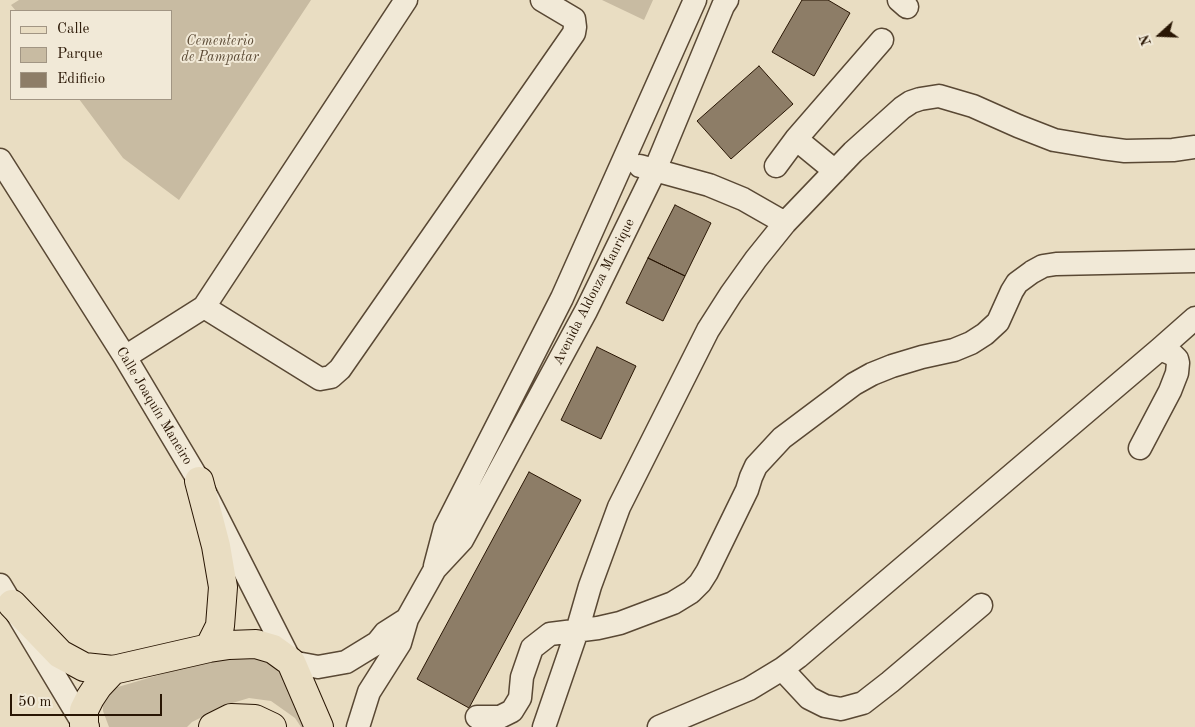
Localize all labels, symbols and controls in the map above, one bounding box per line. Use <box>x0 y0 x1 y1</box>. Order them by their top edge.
legend <box>10 10 172 100</box>
north arrow <box>1135 10 1185 60</box>
text: Calle <box>57 22 89 37</box>
park label: Cementerio de Pampatar <box>181 33 259 65</box>
text: N <box>1137 33 1154 48</box>
text: Parque <box>57 47 103 62</box>
text: Edificio <box>57 72 105 87</box>
street label: Avenida Aldonza Manrique <box>550 216 638 368</box>
street label: Calle Joaquín Maneiro <box>112 344 196 468</box>
scale bar <box>12 684 165 716</box>
text: 50 m <box>18 695 52 710</box>

